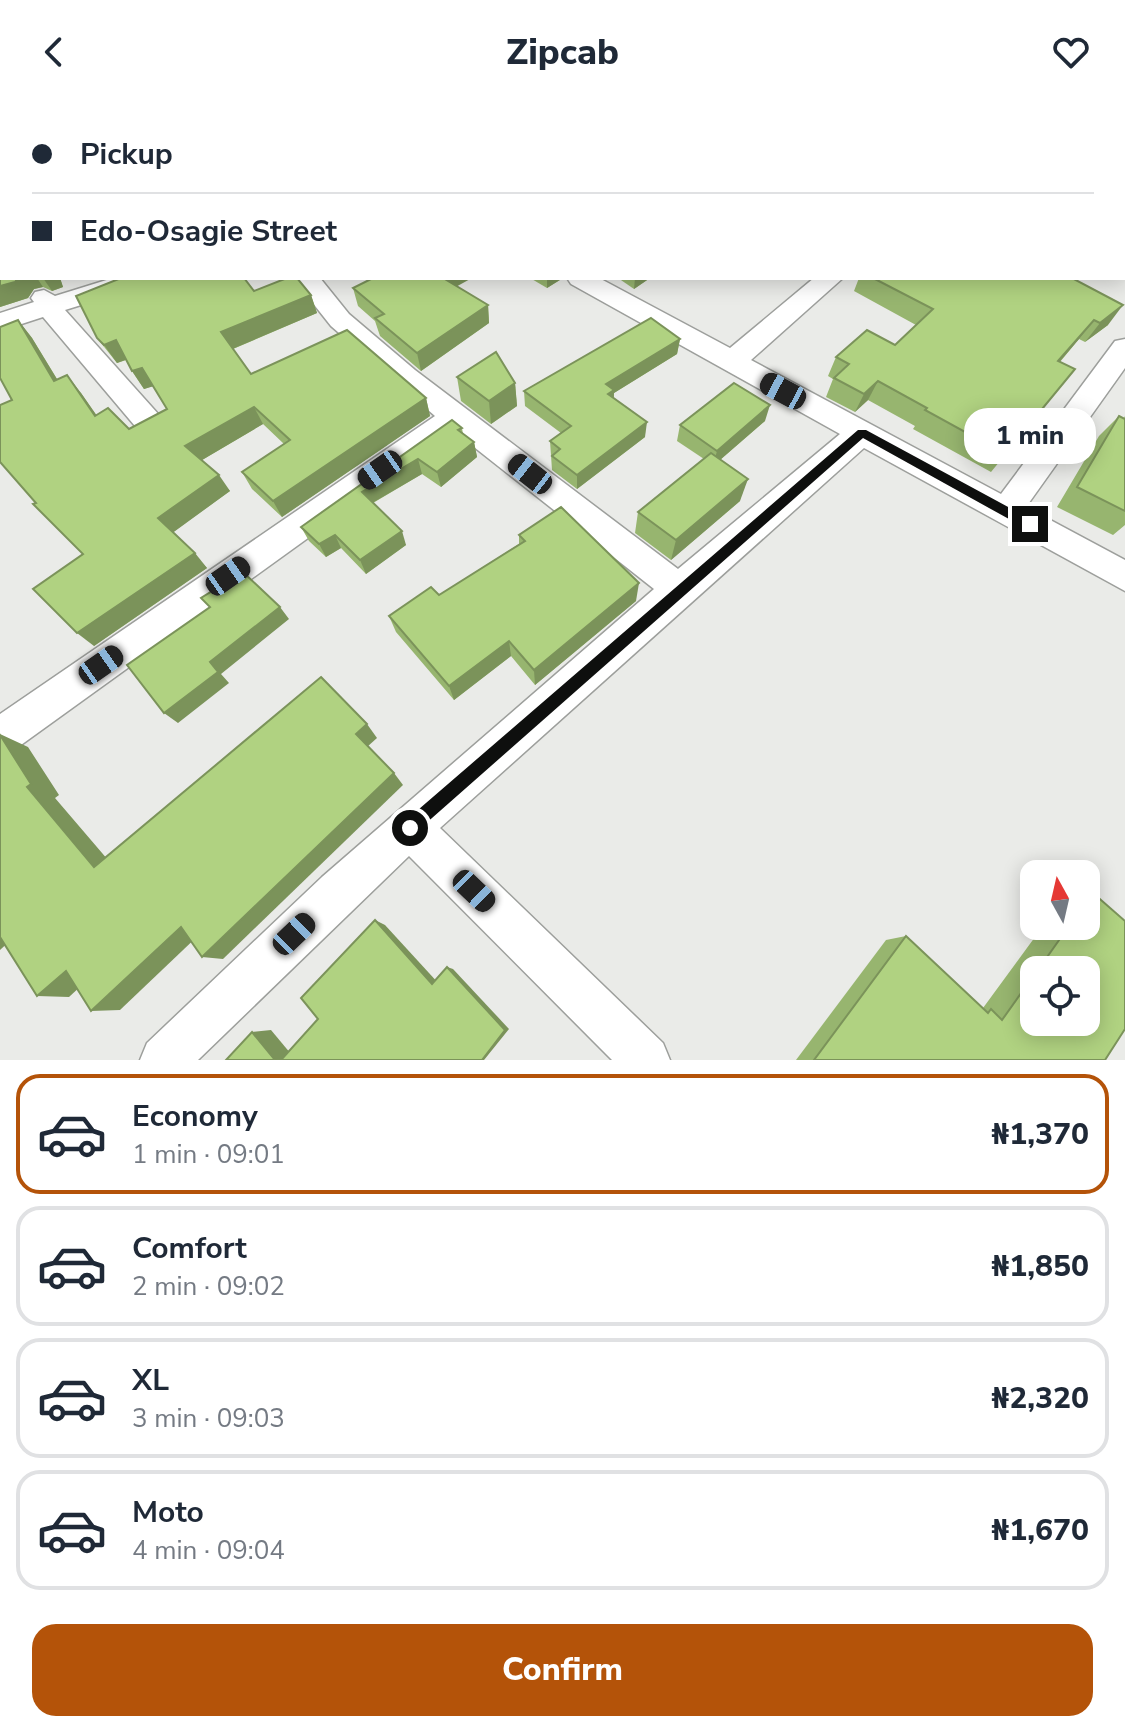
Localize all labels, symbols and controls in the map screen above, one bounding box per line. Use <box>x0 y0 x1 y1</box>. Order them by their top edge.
text: Zipcab <box>506 28 619 77</box>
icon: back <box>32 30 76 74</box>
icon: heart <box>1049 30 1093 74</box>
text: Pickup <box>80 134 173 175</box>
text: Edo-Osagie Street <box>80 211 337 252</box>
car <box>756 369 810 413</box>
callout: 1 min <box>964 408 1096 464</box>
text: 1 min <box>996 418 1064 453</box>
car <box>353 446 407 494</box>
car <box>504 450 556 498</box>
route end <box>1012 506 1048 542</box>
car <box>201 552 255 600</box>
car <box>74 641 128 689</box>
route start <box>392 810 428 846</box>
north arrow <box>1020 860 1100 940</box>
map controls <box>1020 860 1100 1036</box>
car <box>448 866 500 916</box>
car <box>268 909 320 959</box>
button: locate <box>1020 956 1100 1036</box>
text: Economy <box>132 1096 258 1137</box>
icon: car <box>36 1098 108 1170</box>
text: ₦1,370 <box>991 1114 1089 1155</box>
text: 1 min · 09:01 <box>132 1137 285 1172</box>
text: Comfort <box>132 1228 247 1269</box>
icon: car <box>36 1230 108 1302</box>
text: ₦1,850 <box>991 1246 1089 1287</box>
text: 2 min · 09:02 <box>132 1269 285 1304</box>
text: XL <box>132 1360 169 1401</box>
icon: car <box>36 1362 108 1434</box>
text: ₦2,320 <box>991 1378 1089 1419</box>
text: 3 min · 09:03 <box>132 1401 285 1436</box>
text: Moto <box>132 1492 204 1533</box>
icon: car <box>36 1494 108 1566</box>
text: ₦1,670 <box>991 1510 1089 1551</box>
text: 4 min · 09:04 <box>132 1533 285 1568</box>
button: Confirm <box>32 1624 1093 1716</box>

